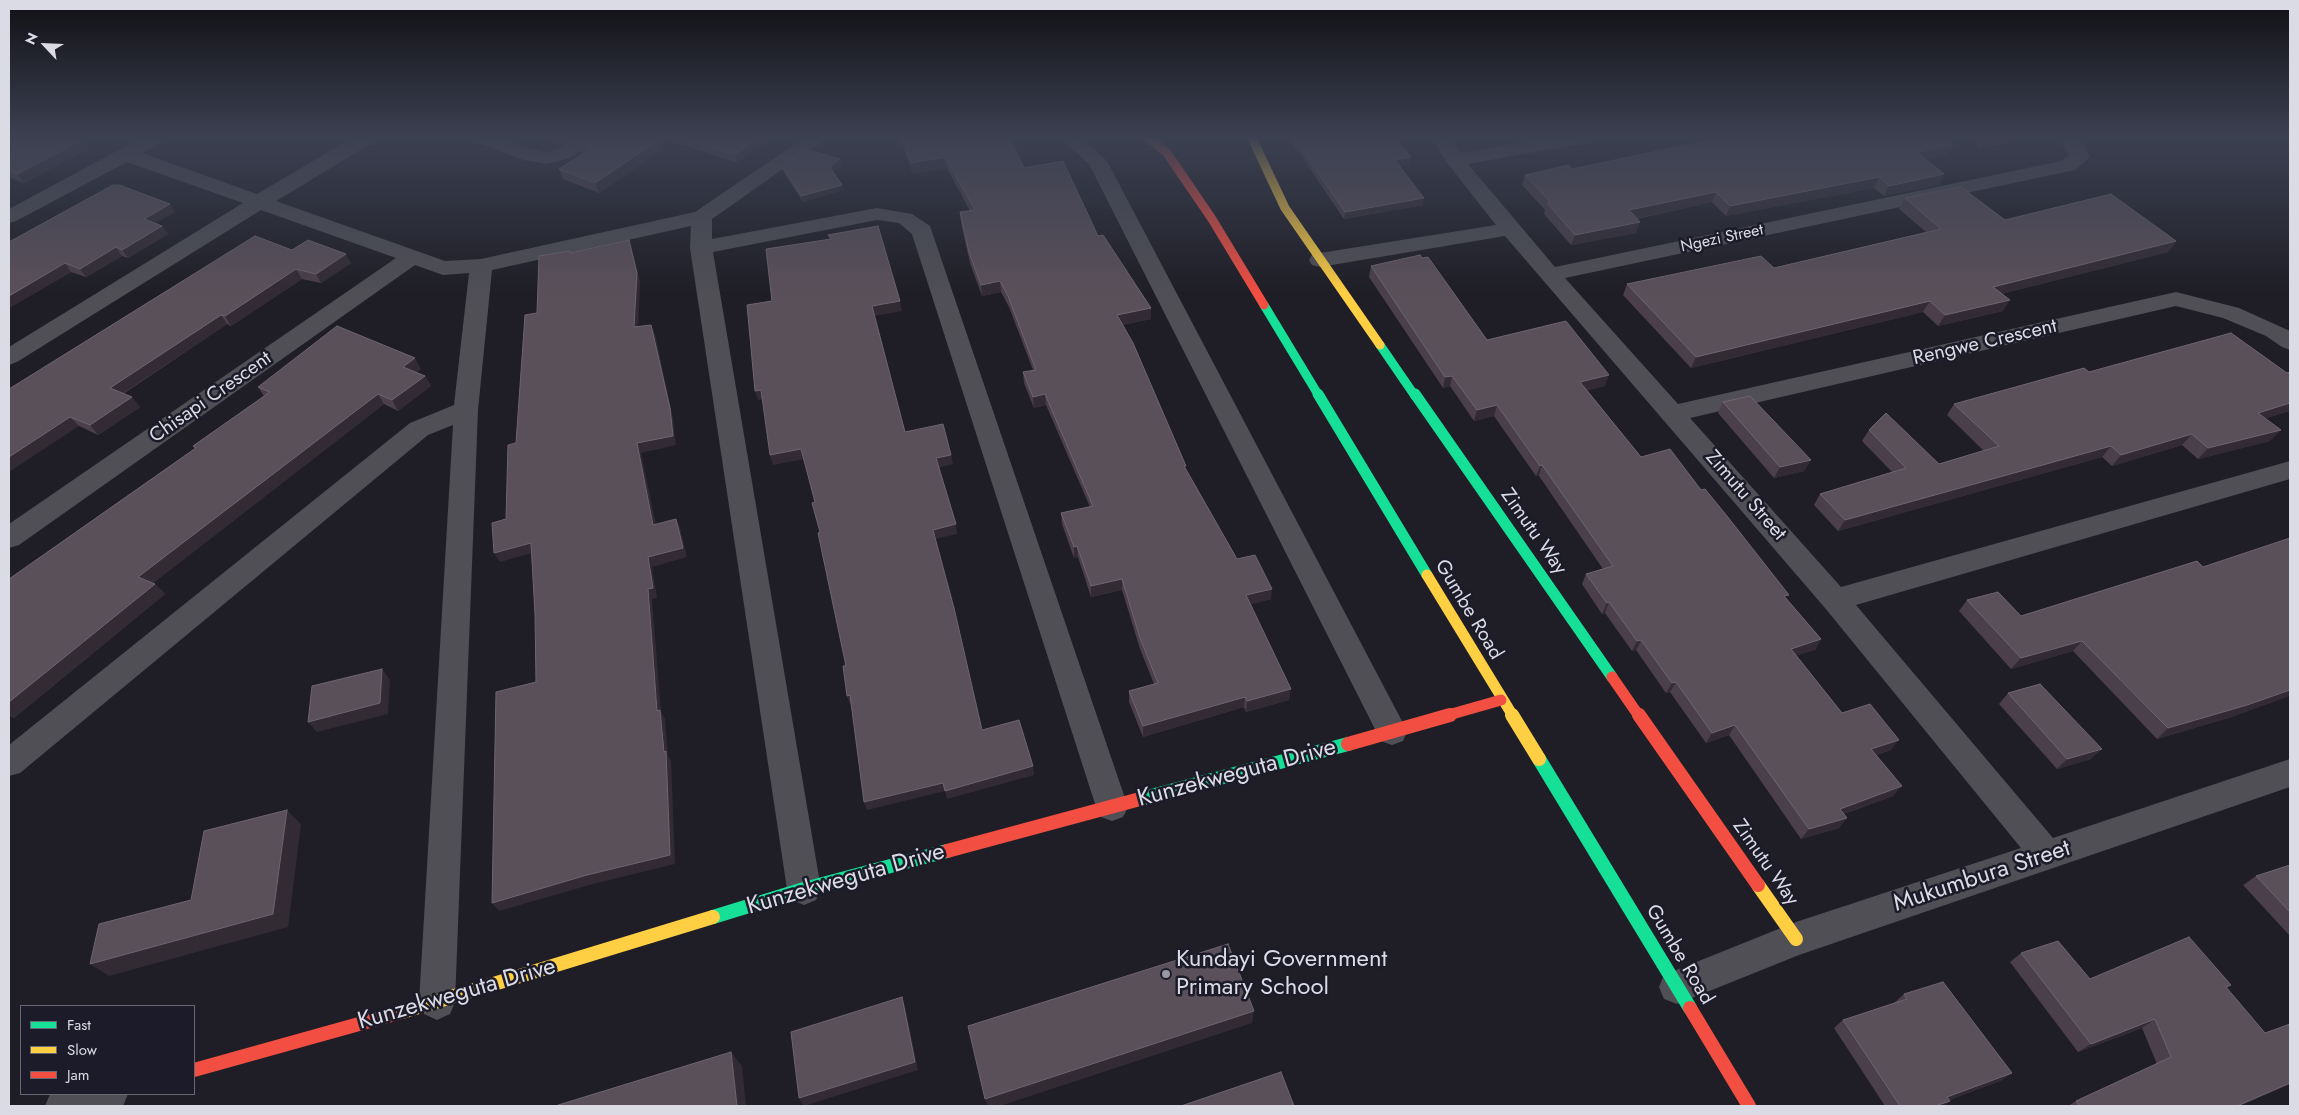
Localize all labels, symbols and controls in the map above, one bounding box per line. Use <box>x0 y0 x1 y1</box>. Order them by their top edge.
north arrow <box>20 20 70 70</box>
text: N <box>20 29 43 48</box>
street label: Ngezi Street <box>1679 221 1765 257</box>
street label: Rengwe Crescent <box>1911 315 2059 371</box>
street label: Chisapi Crescent <box>145 347 277 449</box>
street label: Zimutu Street <box>1699 446 1791 546</box>
street label: Zimutu Way <box>1495 484 1571 580</box>
street label: Gumbe Road <box>1429 556 1507 664</box>
street label: Kunzekweguta Drive <box>1135 734 1339 814</box>
street label: Zimutu Way <box>1727 815 1803 911</box>
street label: Mukumbura Street <box>1890 835 2074 919</box>
street label: Kunzekweguta Drive <box>744 838 948 922</box>
street label: Gumbe Road <box>1640 901 1718 1009</box>
place label: Kundayi Government Primary School <box>1176 946 1387 1002</box>
street label: Kunzekweguta Drive <box>355 953 559 1037</box>
marker: Kundayi Government Primary School <box>1160 968 1172 980</box>
legend <box>20 1005 195 1095</box>
text: Fast <box>67 1014 91 1036</box>
text: Slow <box>67 1039 97 1061</box>
text: Jam <box>67 1064 90 1086</box>

